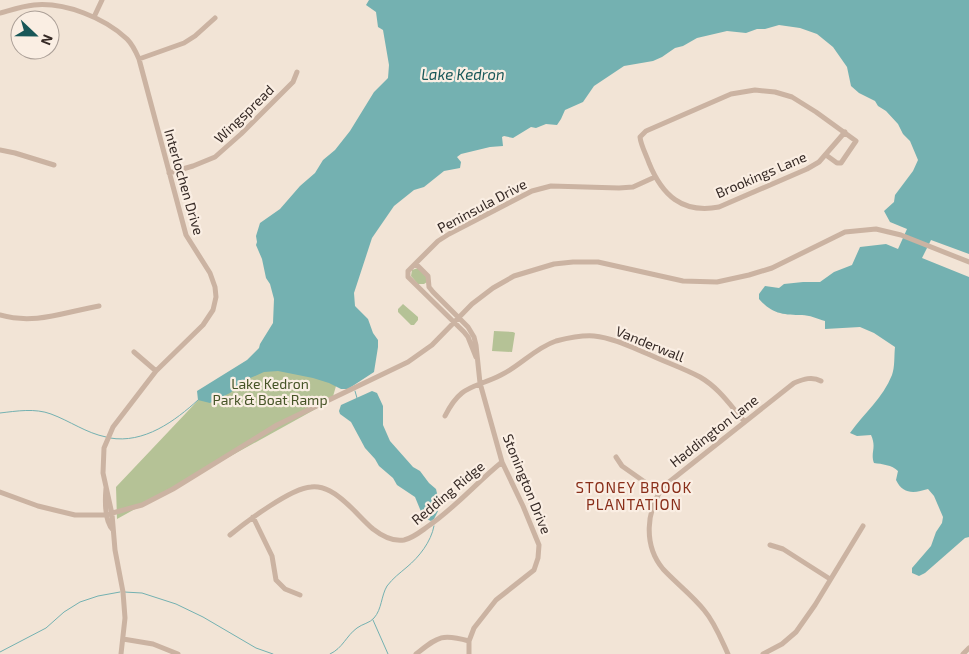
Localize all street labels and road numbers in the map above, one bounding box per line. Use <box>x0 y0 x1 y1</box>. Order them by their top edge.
street label: Wingspread <box>210 81 277 146</box>
street label: Interlochen Drive <box>161 127 208 237</box>
street label: Brookings Lane <box>713 148 809 201</box>
street label: Peninsula Drive <box>434 175 529 236</box>
street label: Vanderwall <box>613 322 688 365</box>
street label: Haddington Lane <box>666 391 761 470</box>
street label: Stonington Drive <box>500 431 555 536</box>
street label: Redding Ridge <box>408 457 488 528</box>

